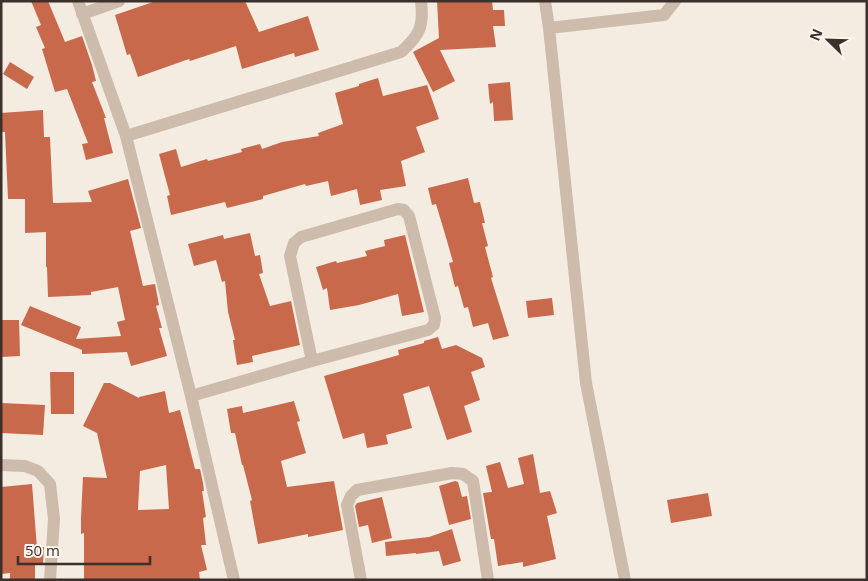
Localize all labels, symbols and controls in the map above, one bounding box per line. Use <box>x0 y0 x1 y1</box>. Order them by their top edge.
north arrow <box>803 15 853 65</box>
text: N <box>805 26 827 44</box>
scale bar <box>18 534 150 566</box>
text: 50 m <box>25 540 60 560</box>

